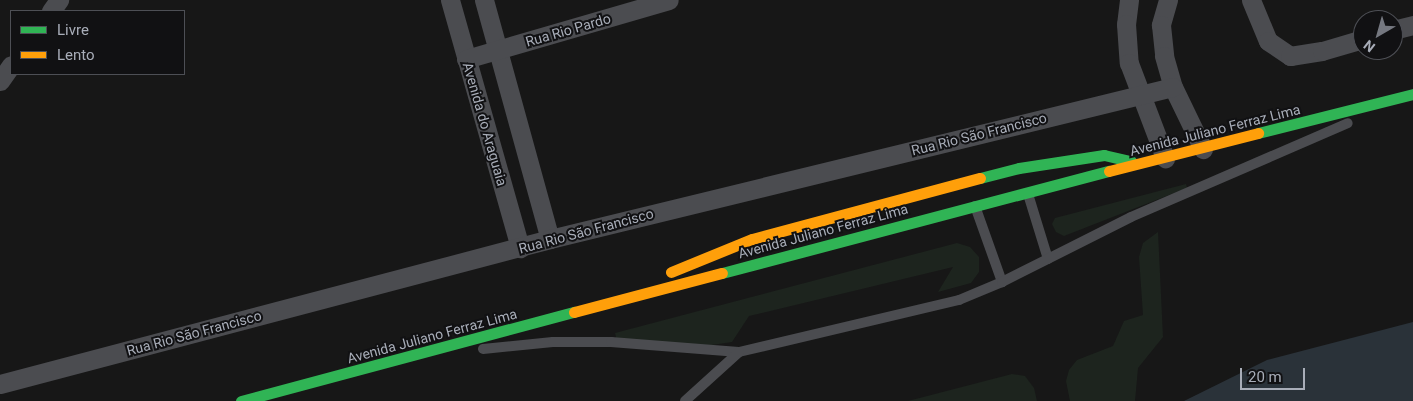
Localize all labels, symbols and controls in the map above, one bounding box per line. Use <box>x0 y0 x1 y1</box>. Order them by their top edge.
legend <box>10 10 185 75</box>
street label: Rua Rio Pardo <box>523 10 613 50</box>
north arrow <box>1353 10 1403 60</box>
text: Livre <box>57 21 89 39</box>
text: N <box>1361 37 1378 55</box>
text: Lento <box>57 46 95 64</box>
street label: Avenida do Araguaia <box>459 60 511 188</box>
street label: Avenida Juliano Ferraz Lima <box>1128 101 1302 159</box>
street label: Rua Rio São Francisco <box>910 109 1048 159</box>
street label: Avenida Juliano Ferraz Lima <box>736 200 910 262</box>
street label: Rua Rio São Francisco <box>517 205 655 257</box>
street label: Avenida Juliano Ferraz Lima <box>345 305 519 367</box>
street label: Rua Rio São Francisco <box>125 307 263 359</box>
scale bar <box>1243 358 1308 390</box>
text: 20 m <box>1248 368 1282 386</box>

